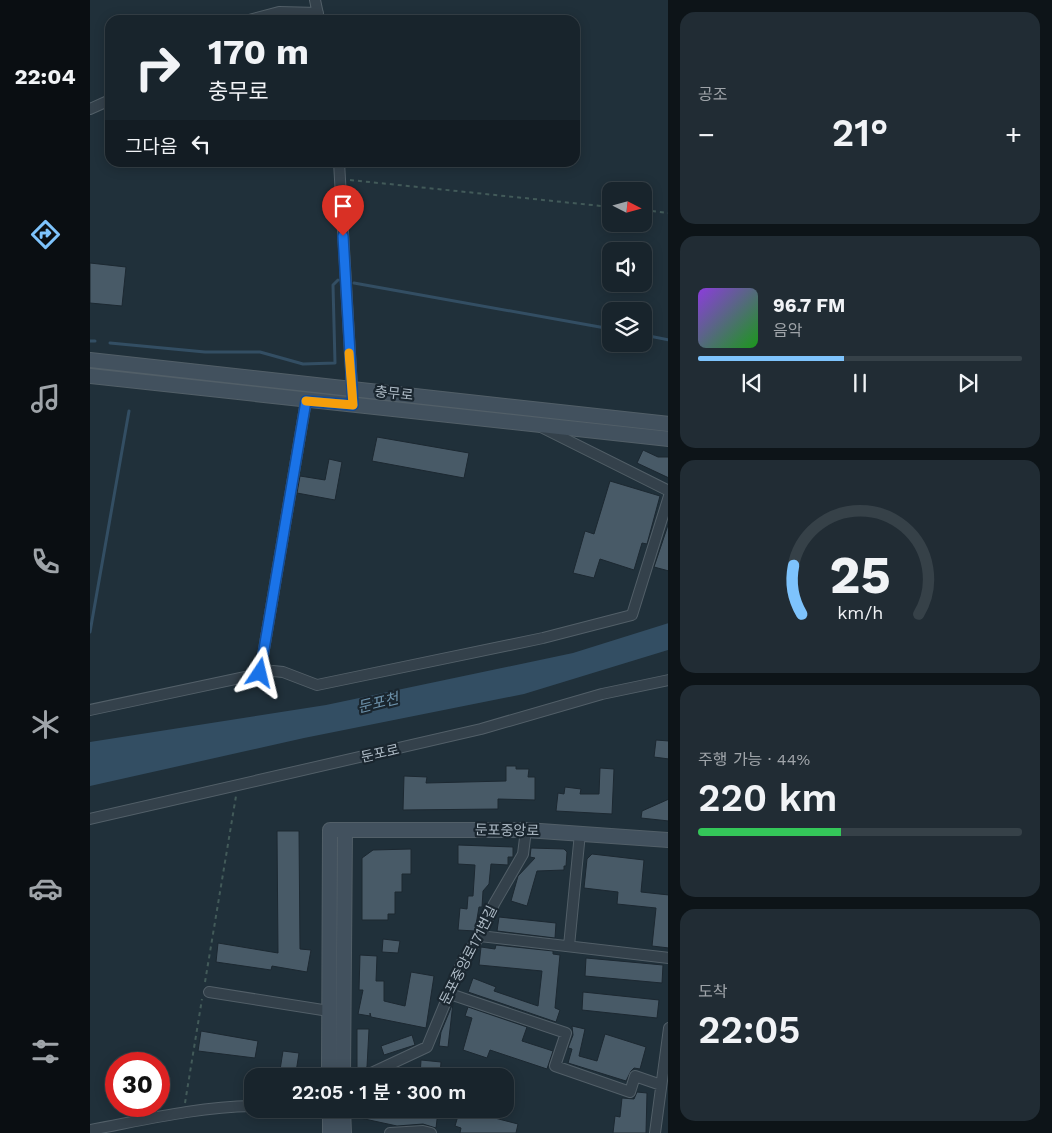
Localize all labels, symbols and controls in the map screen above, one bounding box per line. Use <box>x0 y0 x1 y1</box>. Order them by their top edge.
text: 170 m <box>208 31 309 73</box>
icon: right <box>125 35 190 100</box>
text: 22:04 <box>14 64 76 89</box>
text: 충무로 <box>208 79 269 104</box>
text: 공조 <box>698 85 727 104</box>
text: 21° <box>832 111 888 155</box>
text: − <box>698 118 715 151</box>
text: + <box>1005 118 1022 151</box>
icon: left <box>187 130 215 158</box>
text: 그다음 <box>125 135 177 158</box>
north arrow <box>602 182 652 232</box>
map controls <box>602 182 652 352</box>
pin <box>322 185 364 236</box>
icon: arrive <box>329 192 357 220</box>
icon: directions <box>28 217 63 252</box>
button: sound <box>602 242 652 292</box>
text: 96.7 FM <box>773 294 845 317</box>
button: layers <box>602 302 652 352</box>
text: 음악 <box>773 321 802 340</box>
icon: previous <box>738 369 766 397</box>
icon: pause <box>846 369 874 397</box>
icon: next <box>954 369 982 397</box>
icon: music <box>28 381 63 416</box>
street label: 충무로 <box>374 383 414 403</box>
icon: phone <box>28 544 63 579</box>
text: 25 <box>829 545 891 606</box>
text: km/h <box>837 602 883 623</box>
position arrow <box>233 646 285 698</box>
water label: 둔포천 <box>356 689 402 717</box>
icon: climate <box>28 707 63 742</box>
street label: 둔포로 <box>359 741 401 765</box>
text: 주행 가능 · 44% <box>698 750 810 769</box>
text: 220 km <box>698 776 838 820</box>
street label: 둔포중앙로 <box>475 821 539 839</box>
icon: car <box>28 871 63 906</box>
street label: 둔포중앙로171번길 <box>436 903 500 1007</box>
text: 도착 <box>698 982 727 1001</box>
text: 22:05 <box>698 1008 800 1052</box>
icon: filters <box>28 1034 63 1069</box>
speed limit sign: 30 <box>105 1052 170 1117</box>
text: 22:05 · 1 분 · 300 m <box>292 1081 466 1104</box>

